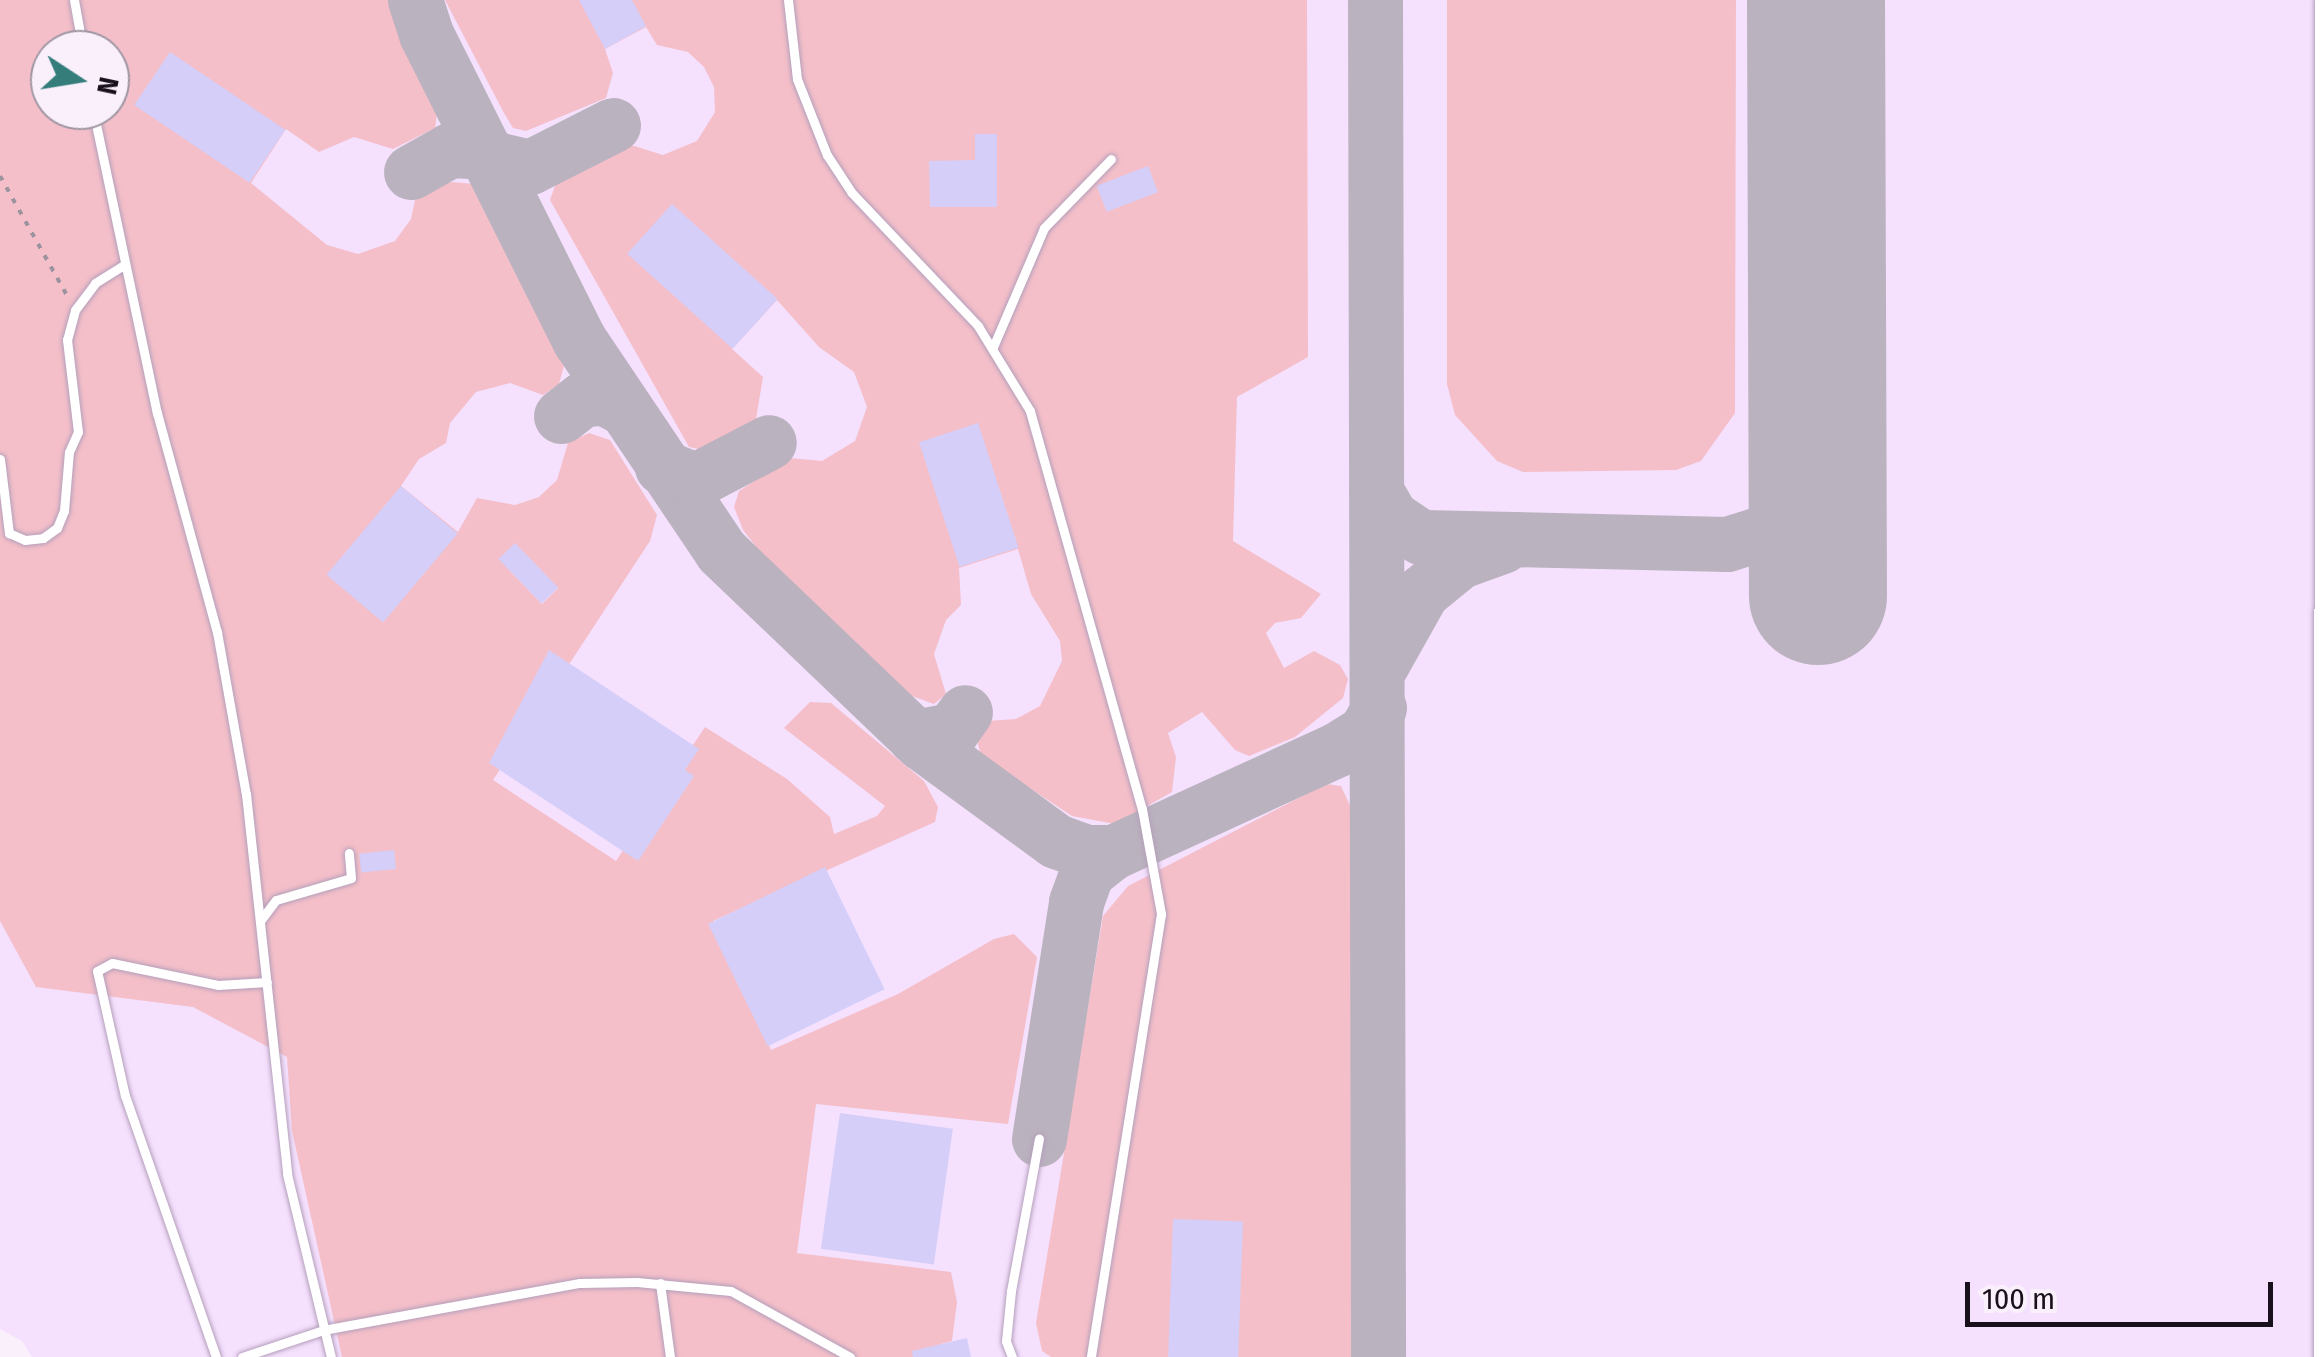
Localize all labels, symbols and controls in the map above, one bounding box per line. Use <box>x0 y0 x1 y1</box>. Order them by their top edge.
north arrow <box>30 30 130 130</box>
text: N <box>90 74 126 98</box>
scale bar <box>1970 1262 2278 1324</box>
text: 100 m <box>1982 1281 2055 1317</box>

